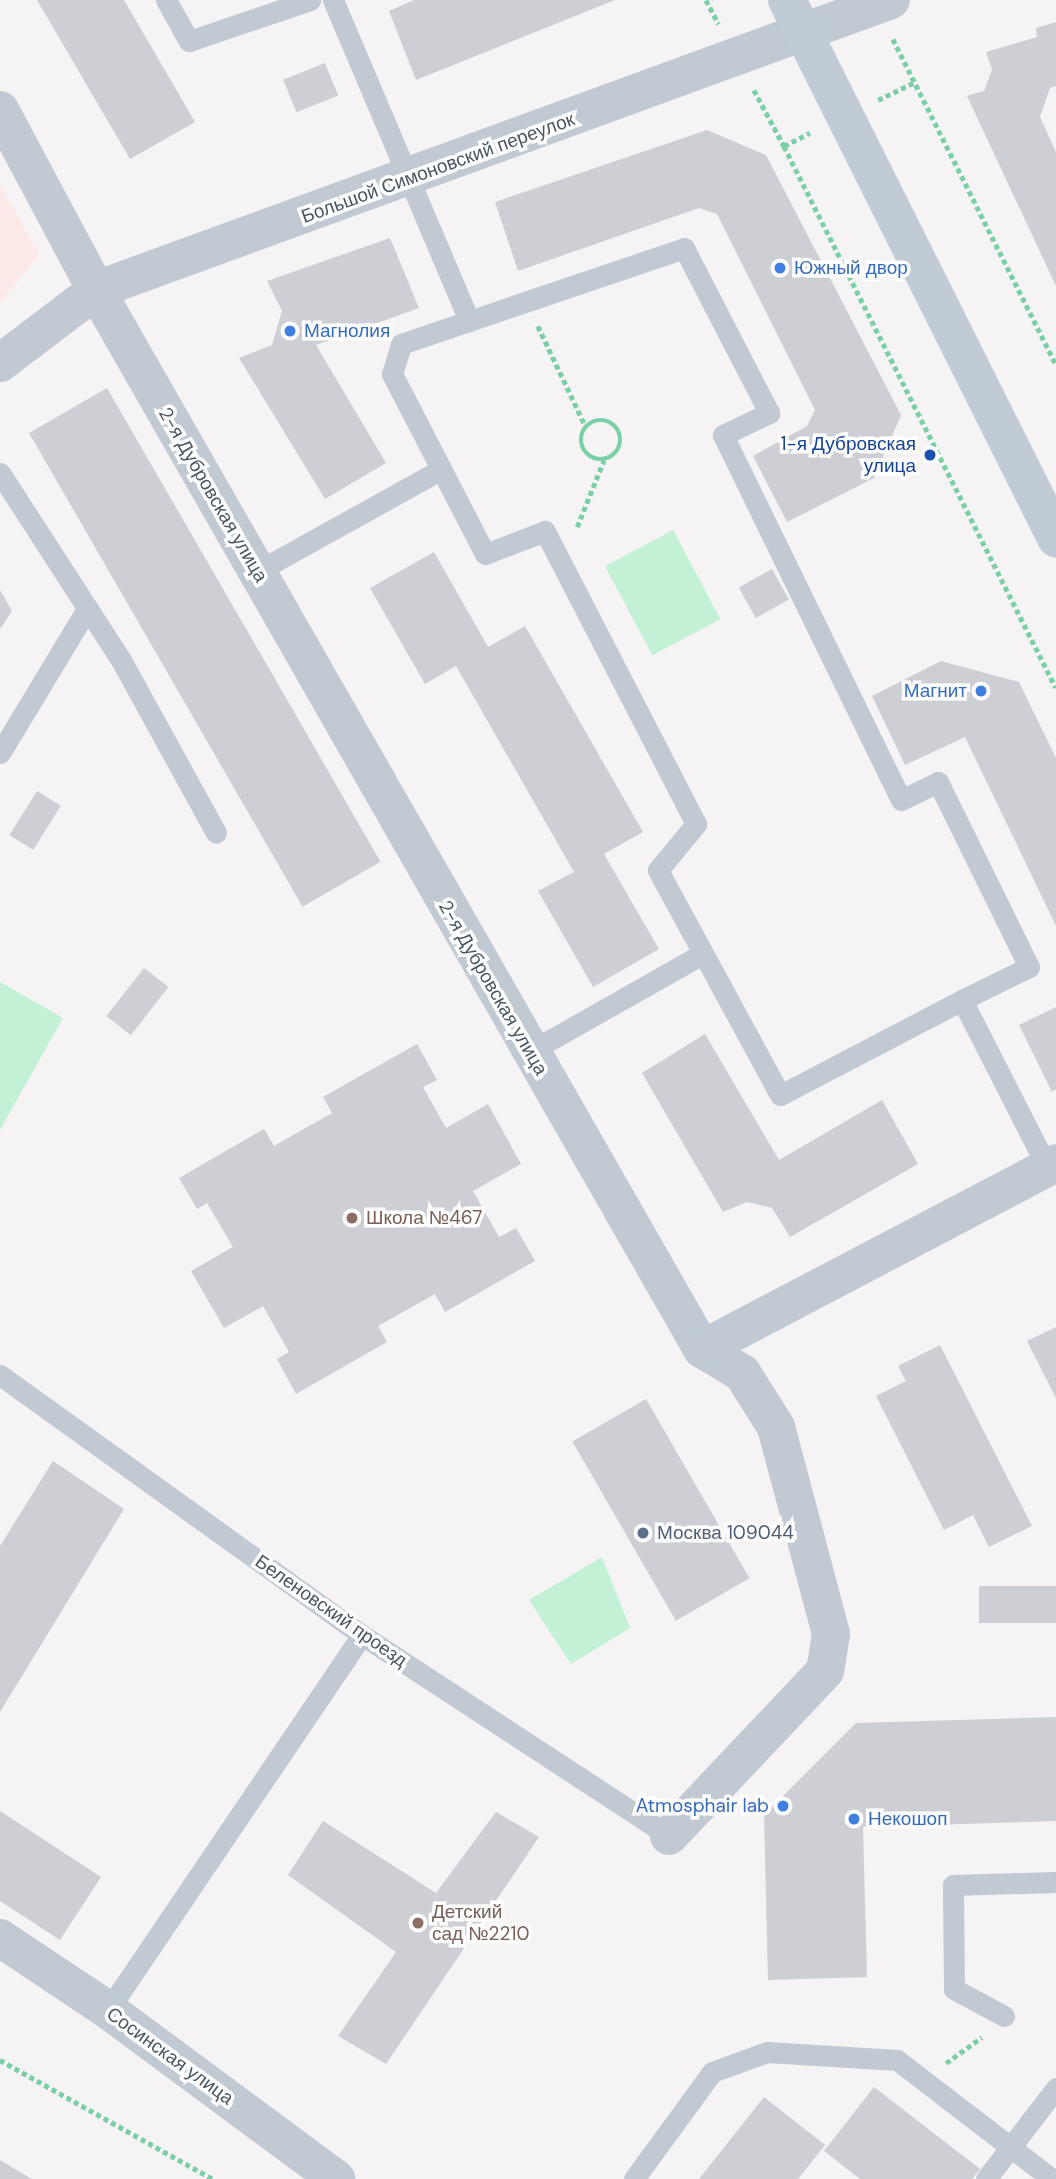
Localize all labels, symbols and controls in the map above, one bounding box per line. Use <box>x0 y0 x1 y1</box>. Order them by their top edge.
street label: Большой Симоновский переулок <box>298 108 578 228</box>
place label: Южный двор <box>794 257 908 279</box>
marker: Южный двор <box>772 260 788 276</box>
place label: Магнолия <box>304 320 390 342</box>
marker: Магнолия <box>282 323 298 339</box>
street label: 2-я Дубровская улица <box>154 404 272 586</box>
place label: 1-я Дубровская улица <box>780 433 916 477</box>
marker: 1-я Дубровская улица <box>922 447 938 463</box>
place label: Магнит <box>904 680 967 702</box>
marker: Магнит <box>973 683 989 699</box>
street label: 2-я Дубровская улица <box>434 897 552 1079</box>
place label: Школа №467 <box>366 1207 482 1229</box>
marker: Школа №467 <box>344 1210 360 1226</box>
place label: Москва 109044 <box>657 1522 794 1544</box>
marker: Москва 109044 <box>635 1525 651 1541</box>
street label: Беленовский проезд <box>251 1550 411 1672</box>
place label: Atmosphair lab <box>636 1795 769 1817</box>
marker: Atmosphair lab <box>775 1798 791 1814</box>
place label: Некошоп <box>868 1808 947 1830</box>
marker: Некошоп <box>846 1811 862 1827</box>
place label: Детский сад №2210 <box>432 1901 529 1945</box>
marker: Детский сад №2210 <box>410 1915 426 1931</box>
street label: Сосинская улица <box>102 2002 238 2110</box>

